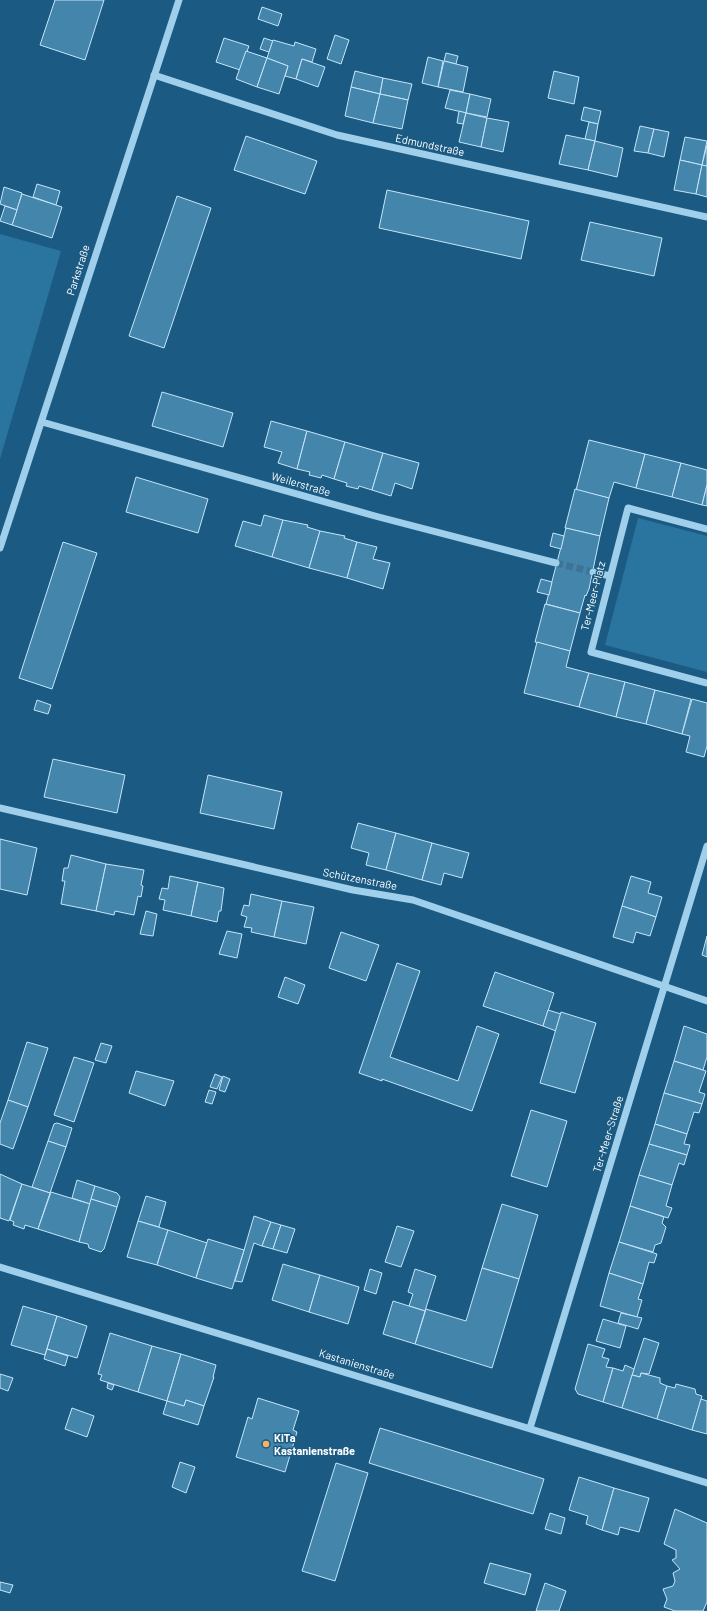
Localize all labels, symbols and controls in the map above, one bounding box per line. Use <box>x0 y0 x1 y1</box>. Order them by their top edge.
street label: Edmundstraße <box>394 131 466 158</box>
street label: Parkstraße <box>63 243 92 297</box>
street label: Weilerstraße <box>270 469 332 498</box>
street label: Ter-Meer-Platz <box>578 560 607 632</box>
street label: Schützenstraße <box>322 865 399 892</box>
street label: Ter-Meer-Straße <box>590 1094 625 1174</box>
street label: Kastanienstraße <box>318 1346 397 1381</box>
place label: KiTa Kastanienstraße <box>274 1431 355 1457</box>
marker: KiTa Kastanienstraße <box>261 1439 271 1449</box>

